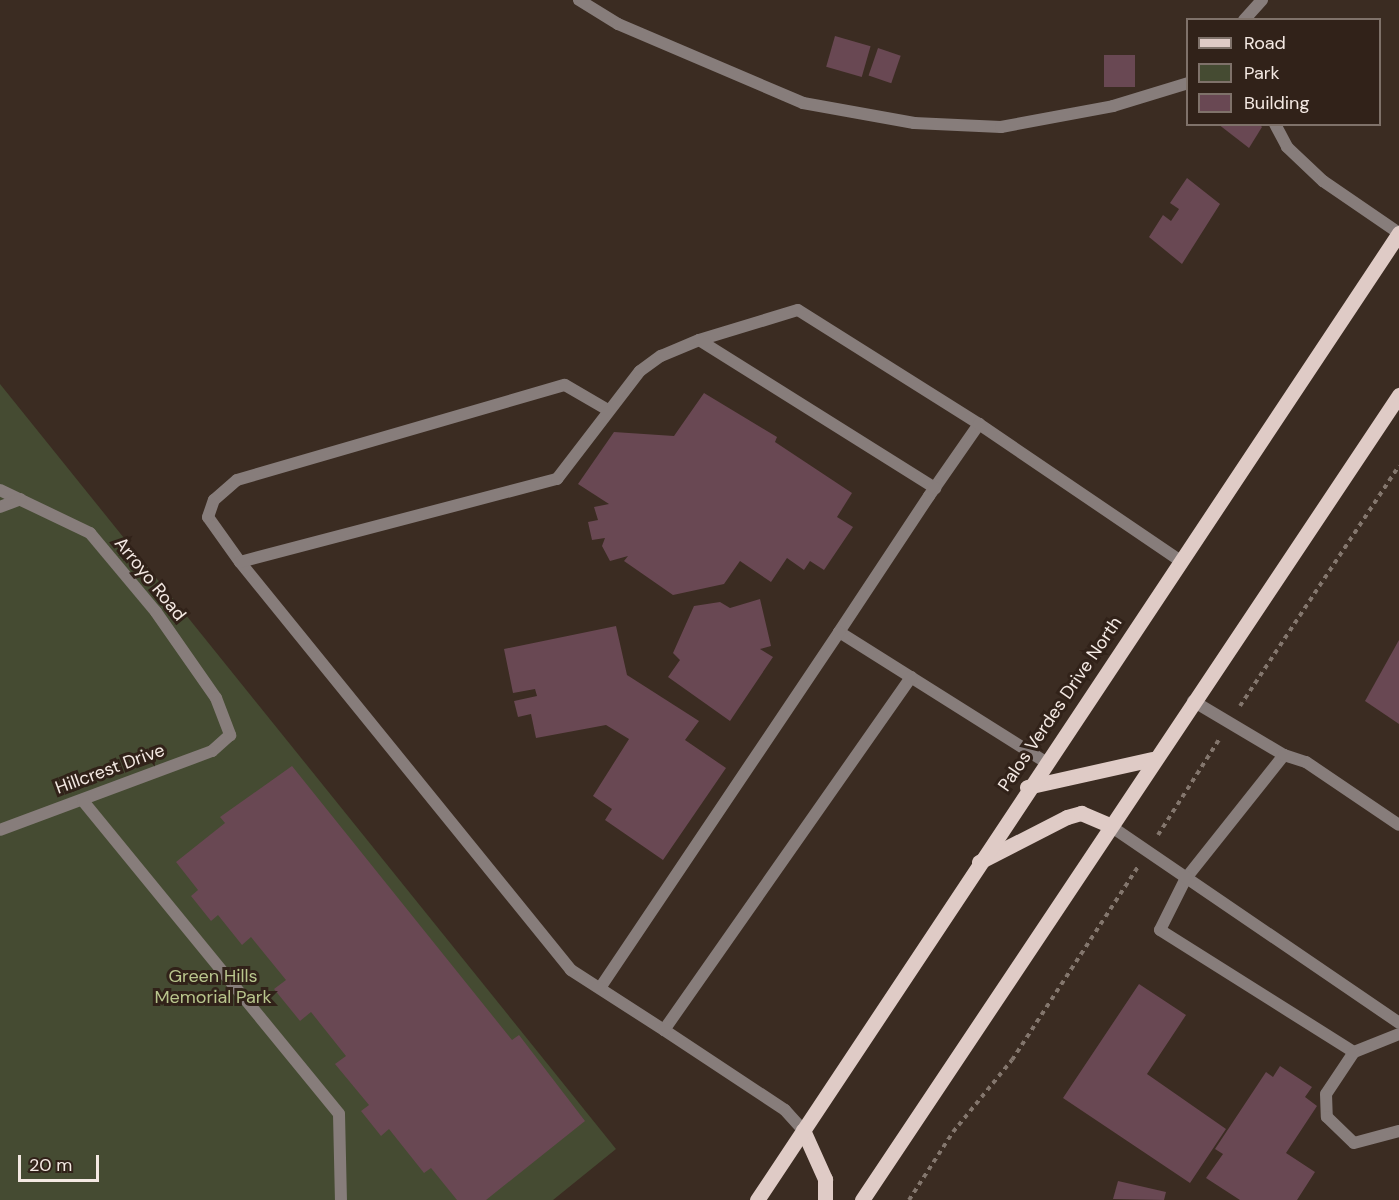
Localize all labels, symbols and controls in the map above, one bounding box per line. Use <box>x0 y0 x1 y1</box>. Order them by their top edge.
legend <box>1186 18 1381 126</box>
text: Road <box>1244 31 1286 55</box>
text: Park <box>1244 61 1280 85</box>
text: Building <box>1244 91 1309 115</box>
street label: Arroyo Road <box>110 533 190 625</box>
street label: Palos Verdes Drive North <box>994 613 1126 795</box>
street label: Hillcrest Drive <box>52 739 168 799</box>
park label: Green Hills Memorial Park <box>154 966 272 1008</box>
scale bar <box>21 1143 102 1181</box>
text: 20 m <box>29 1153 72 1177</box>

